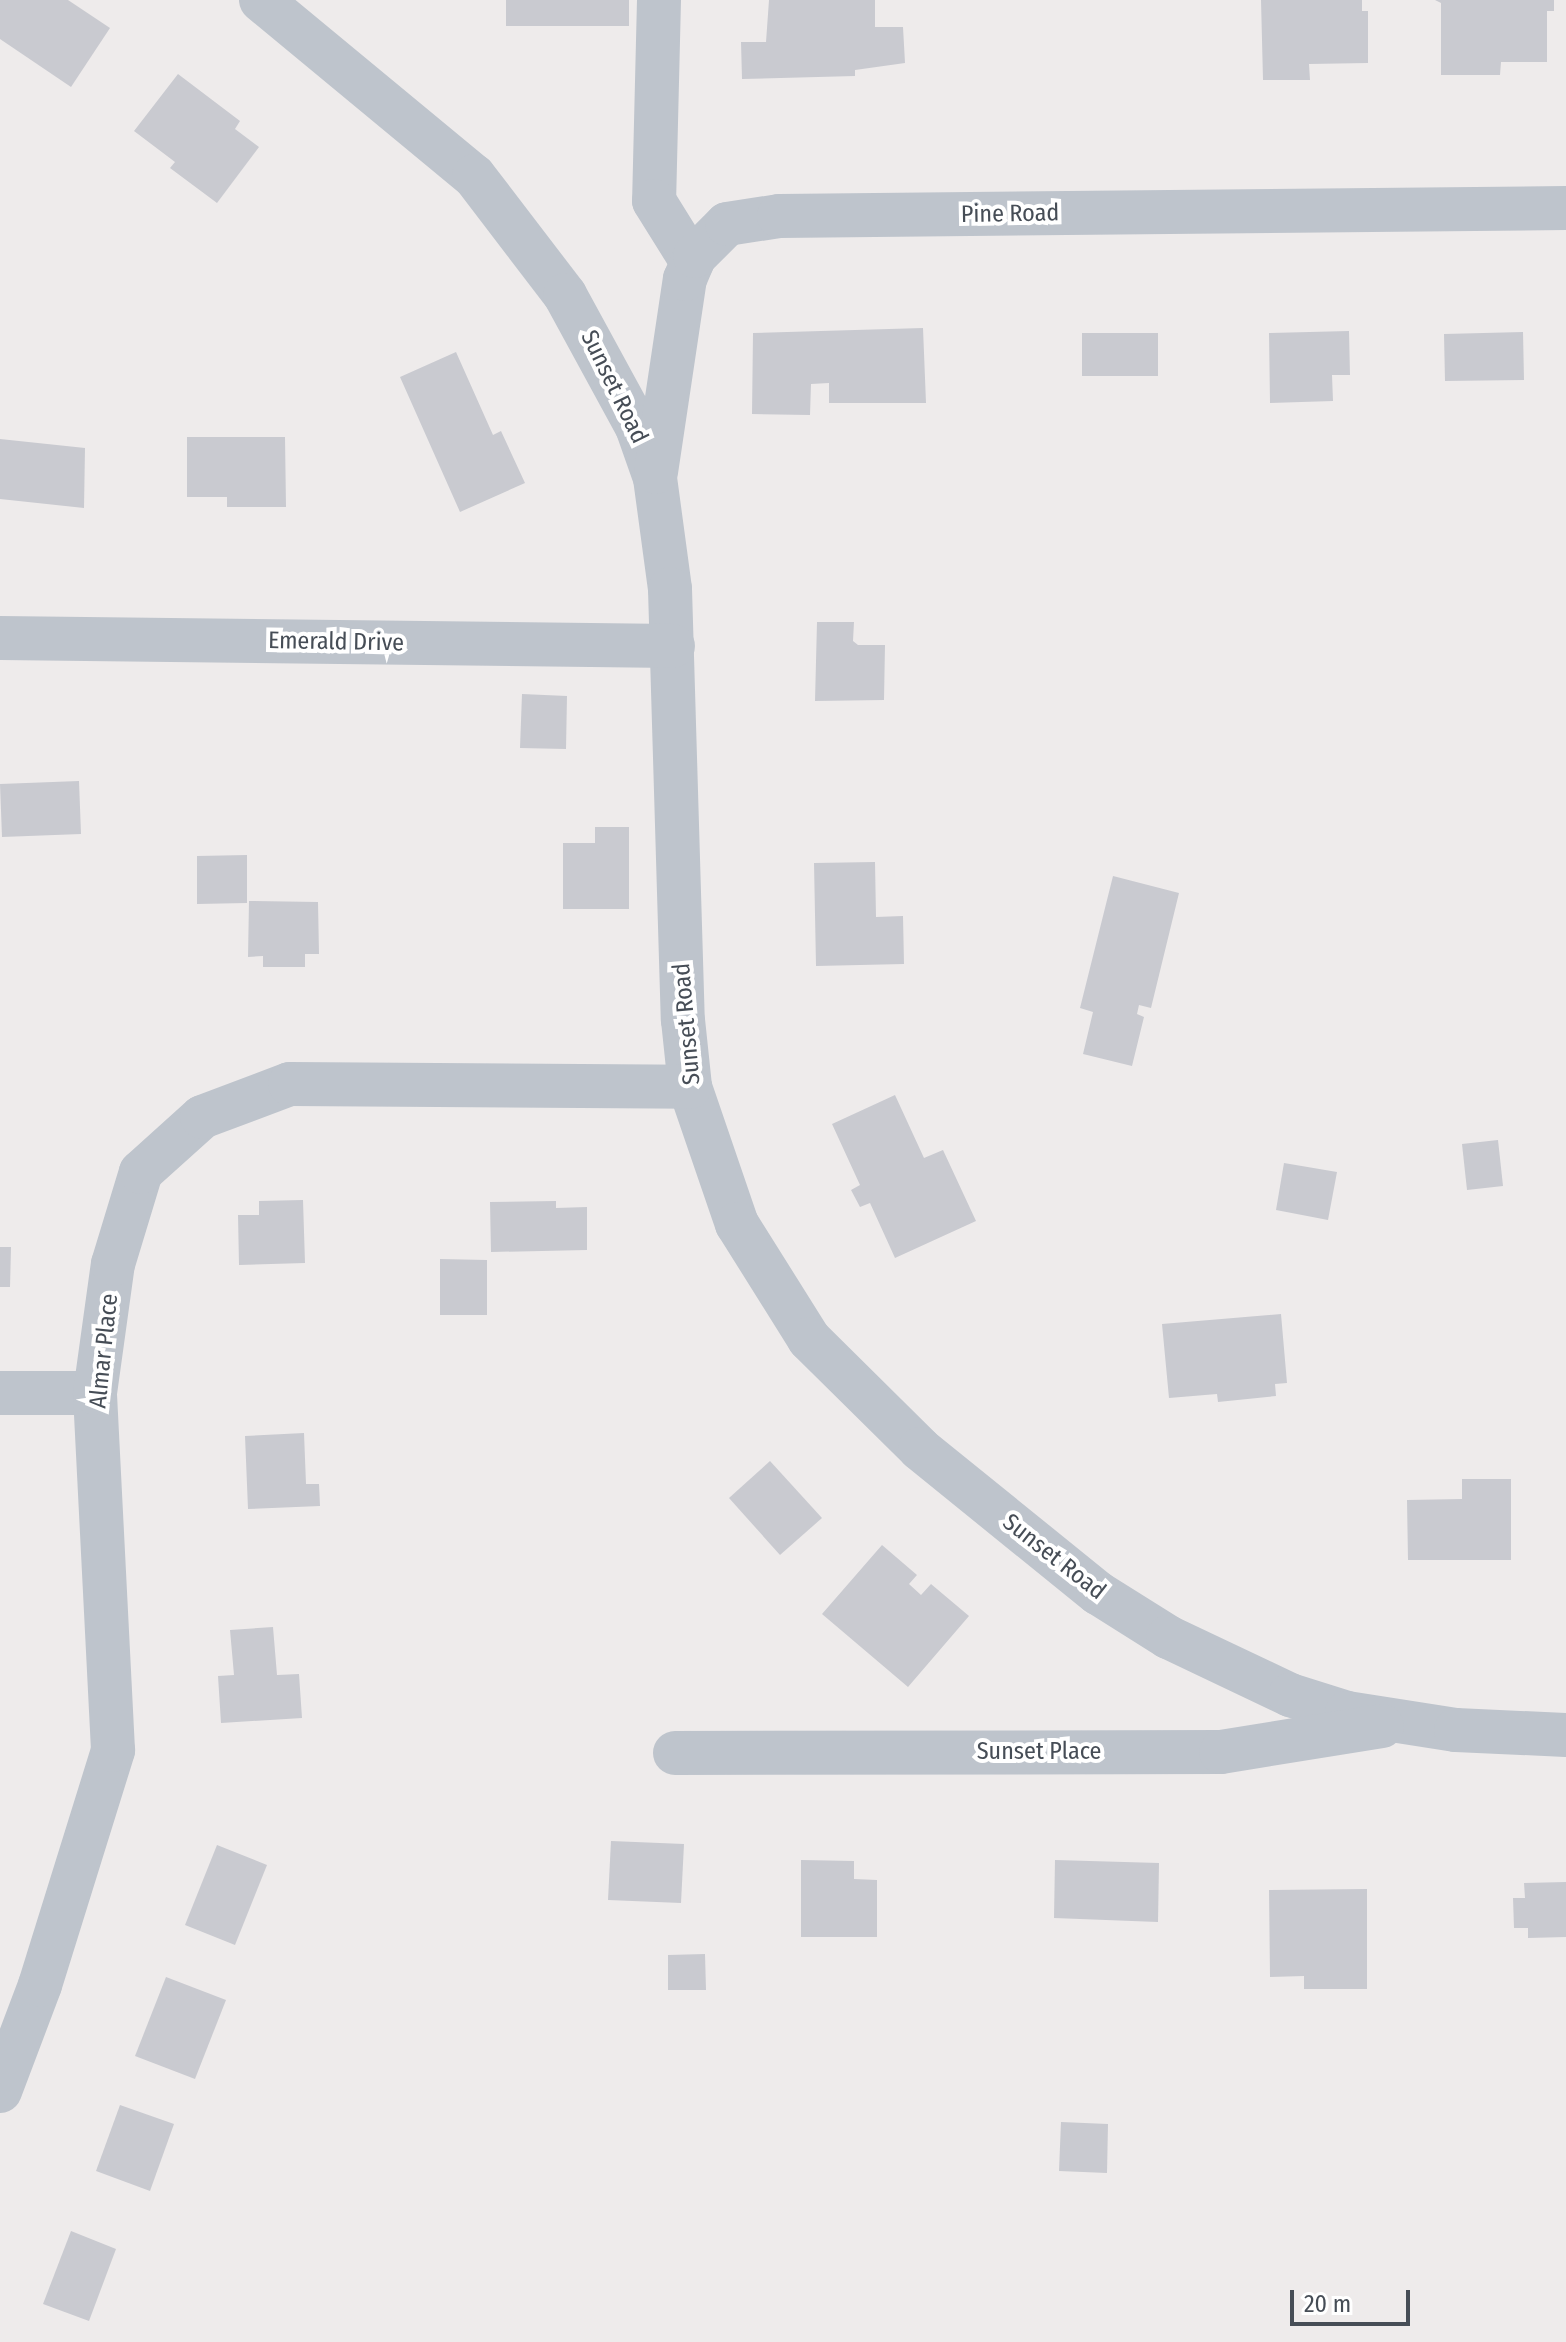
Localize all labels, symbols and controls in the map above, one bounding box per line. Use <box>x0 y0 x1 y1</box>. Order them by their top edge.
street label: Pine Road <box>961 199 1059 229</box>
street label: Sunset Road <box>574 326 654 448</box>
street label: Emerald Drive <box>268 626 404 658</box>
street label: Sunset Road <box>667 962 707 1086</box>
street label: Almar Place <box>84 1292 124 1410</box>
street label: Sunset Road <box>997 1508 1111 1606</box>
street label: Sunset Place <box>977 1738 1101 1766</box>
scale bar <box>1294 2274 1414 2324</box>
text: 20 m <box>1304 2290 1351 2318</box>

